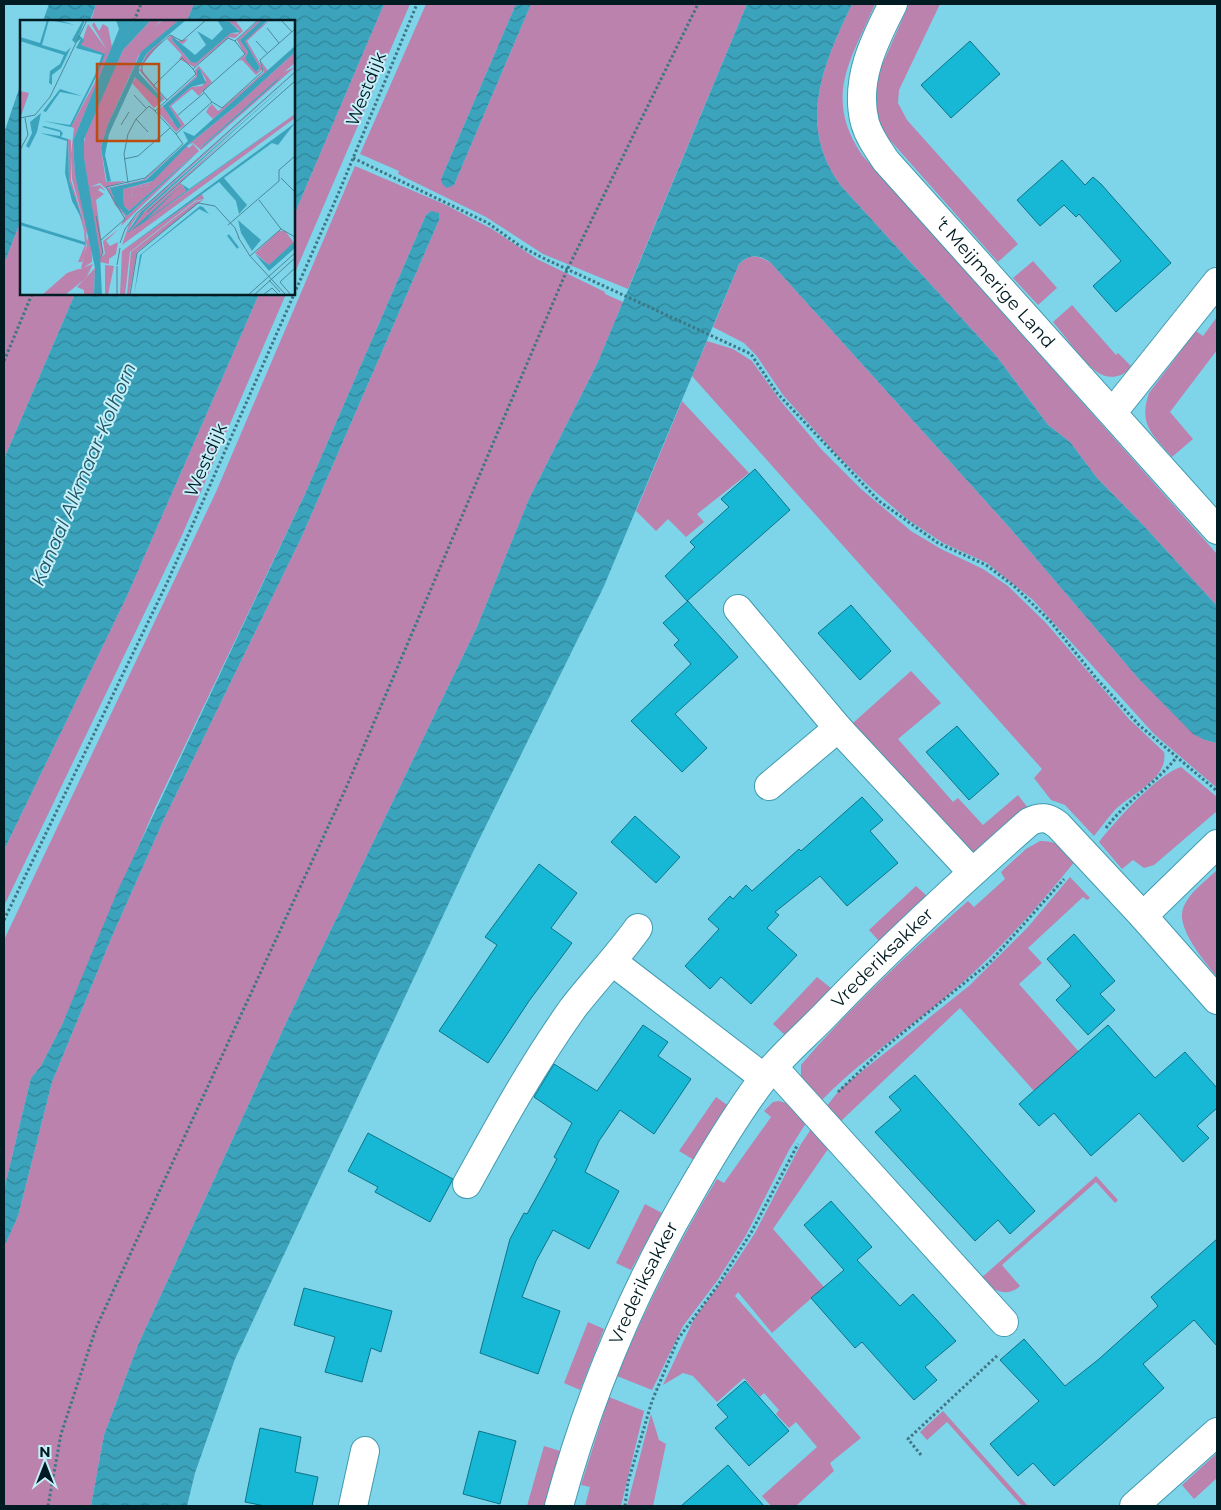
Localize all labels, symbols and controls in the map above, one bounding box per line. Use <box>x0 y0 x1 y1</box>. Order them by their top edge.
inset map <box>20 20 295 295</box>
street label: Westdijk <box>341 48 391 129</box>
street label: 't Meijmerige Land <box>930 212 1060 353</box>
water label: Kanaal Alkmaar-Kolhorn <box>26 359 141 589</box>
street label: Westdijk <box>180 420 232 500</box>
street label: Vrederiksakker <box>827 903 938 1013</box>
street label: Vrederiksakker <box>605 1218 683 1348</box>
north arrow <box>20 1440 70 1490</box>
text: N <box>39 1443 51 1461</box>

